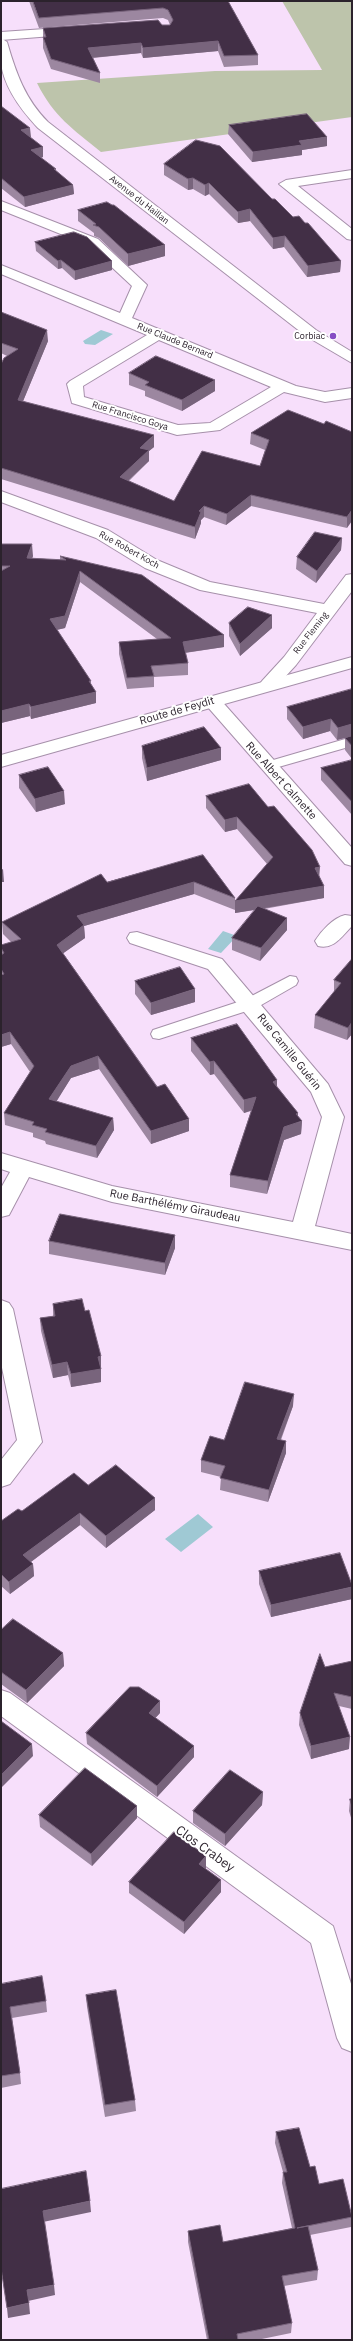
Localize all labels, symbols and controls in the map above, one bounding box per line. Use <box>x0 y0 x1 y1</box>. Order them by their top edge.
street label: Avenue du Haillan <box>107 173 171 227</box>
street label: Rue Claude Bernard <box>136 321 214 361</box>
place label: Corbiac <box>294 331 325 341</box>
marker: Corbiac <box>328 331 338 341</box>
street label: Rue Francisco Goya <box>91 399 169 433</box>
street label: Rue Robert Koch <box>97 529 161 571</box>
street label: Rue Fleming <box>291 610 331 656</box>
street label: Route de Feydit <box>138 694 216 728</box>
street label: Rue Albert Calmette <box>243 739 319 823</box>
street label: Rue Camille Guérin <box>254 1011 324 1093</box>
street label: Rue Barthélémy Giraudeau <box>109 1187 241 1225</box>
street label: Clos Crabey <box>172 1822 238 1876</box>

